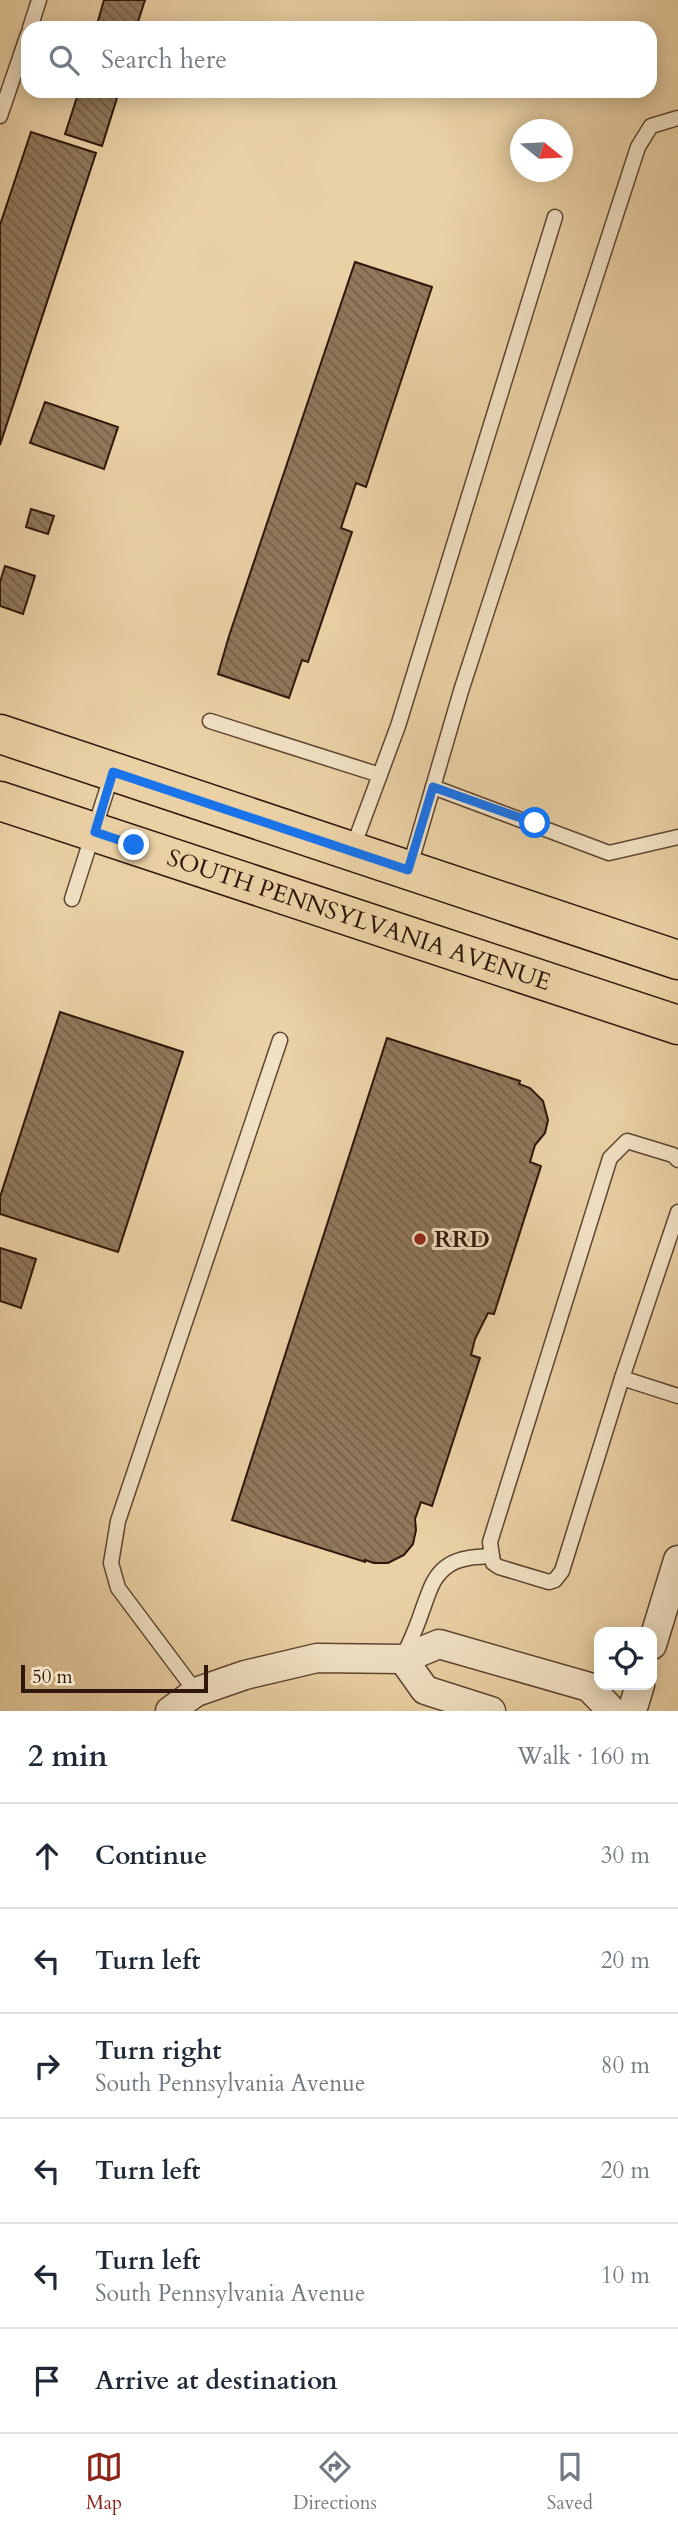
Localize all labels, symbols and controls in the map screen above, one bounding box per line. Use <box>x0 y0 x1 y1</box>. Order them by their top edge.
search box <box>21 21 657 98</box>
icon: search <box>45 41 83 79</box>
text: Search here <box>101 42 227 77</box>
north arrow <box>510 119 573 182</box>
route start <box>519 807 550 838</box>
route end <box>118 829 149 860</box>
street label: SOUTH PENNSYLVANIA AVENUE <box>163 841 555 998</box>
place label: RRD <box>434 1223 490 1256</box>
marker: RRD <box>412 1231 428 1247</box>
map controls <box>594 1627 657 1690</box>
button: locate <box>594 1627 657 1690</box>
scale bar <box>21 1662 208 1694</box>
text: 50 m <box>32 1664 73 1690</box>
text: 2 min <box>28 1736 108 1777</box>
text: Walk · 160 m <box>517 1741 650 1772</box>
icon: ahead <box>28 1837 66 1875</box>
text: Continue <box>95 1838 207 1873</box>
text: 30 m <box>601 1840 650 1871</box>
icon: left <box>28 1942 66 1980</box>
text: Turn left <box>95 1943 200 1978</box>
text: 20 m <box>601 1945 650 1976</box>
text: Turn right <box>95 2033 222 2068</box>
icon: right <box>28 2047 66 2085</box>
text: 80 m <box>601 2050 650 2081</box>
text: South Pennsylvania Avenue <box>95 2068 365 2099</box>
icon: left <box>28 2152 66 2190</box>
text: Turn left <box>95 2153 200 2188</box>
text: 20 m <box>601 2155 650 2186</box>
text: Turn left <box>95 2243 200 2278</box>
icon: left <box>28 2257 66 2295</box>
text: 10 m <box>601 2260 650 2291</box>
text: South Pennsylvania Avenue <box>95 2278 365 2309</box>
icon: arrive <box>28 2362 66 2400</box>
text: Arrive at destination <box>95 2363 338 2398</box>
tab: Map <box>85 2448 123 2516</box>
tab: Directions <box>293 2448 377 2516</box>
tab: Saved <box>547 2448 593 2516</box>

